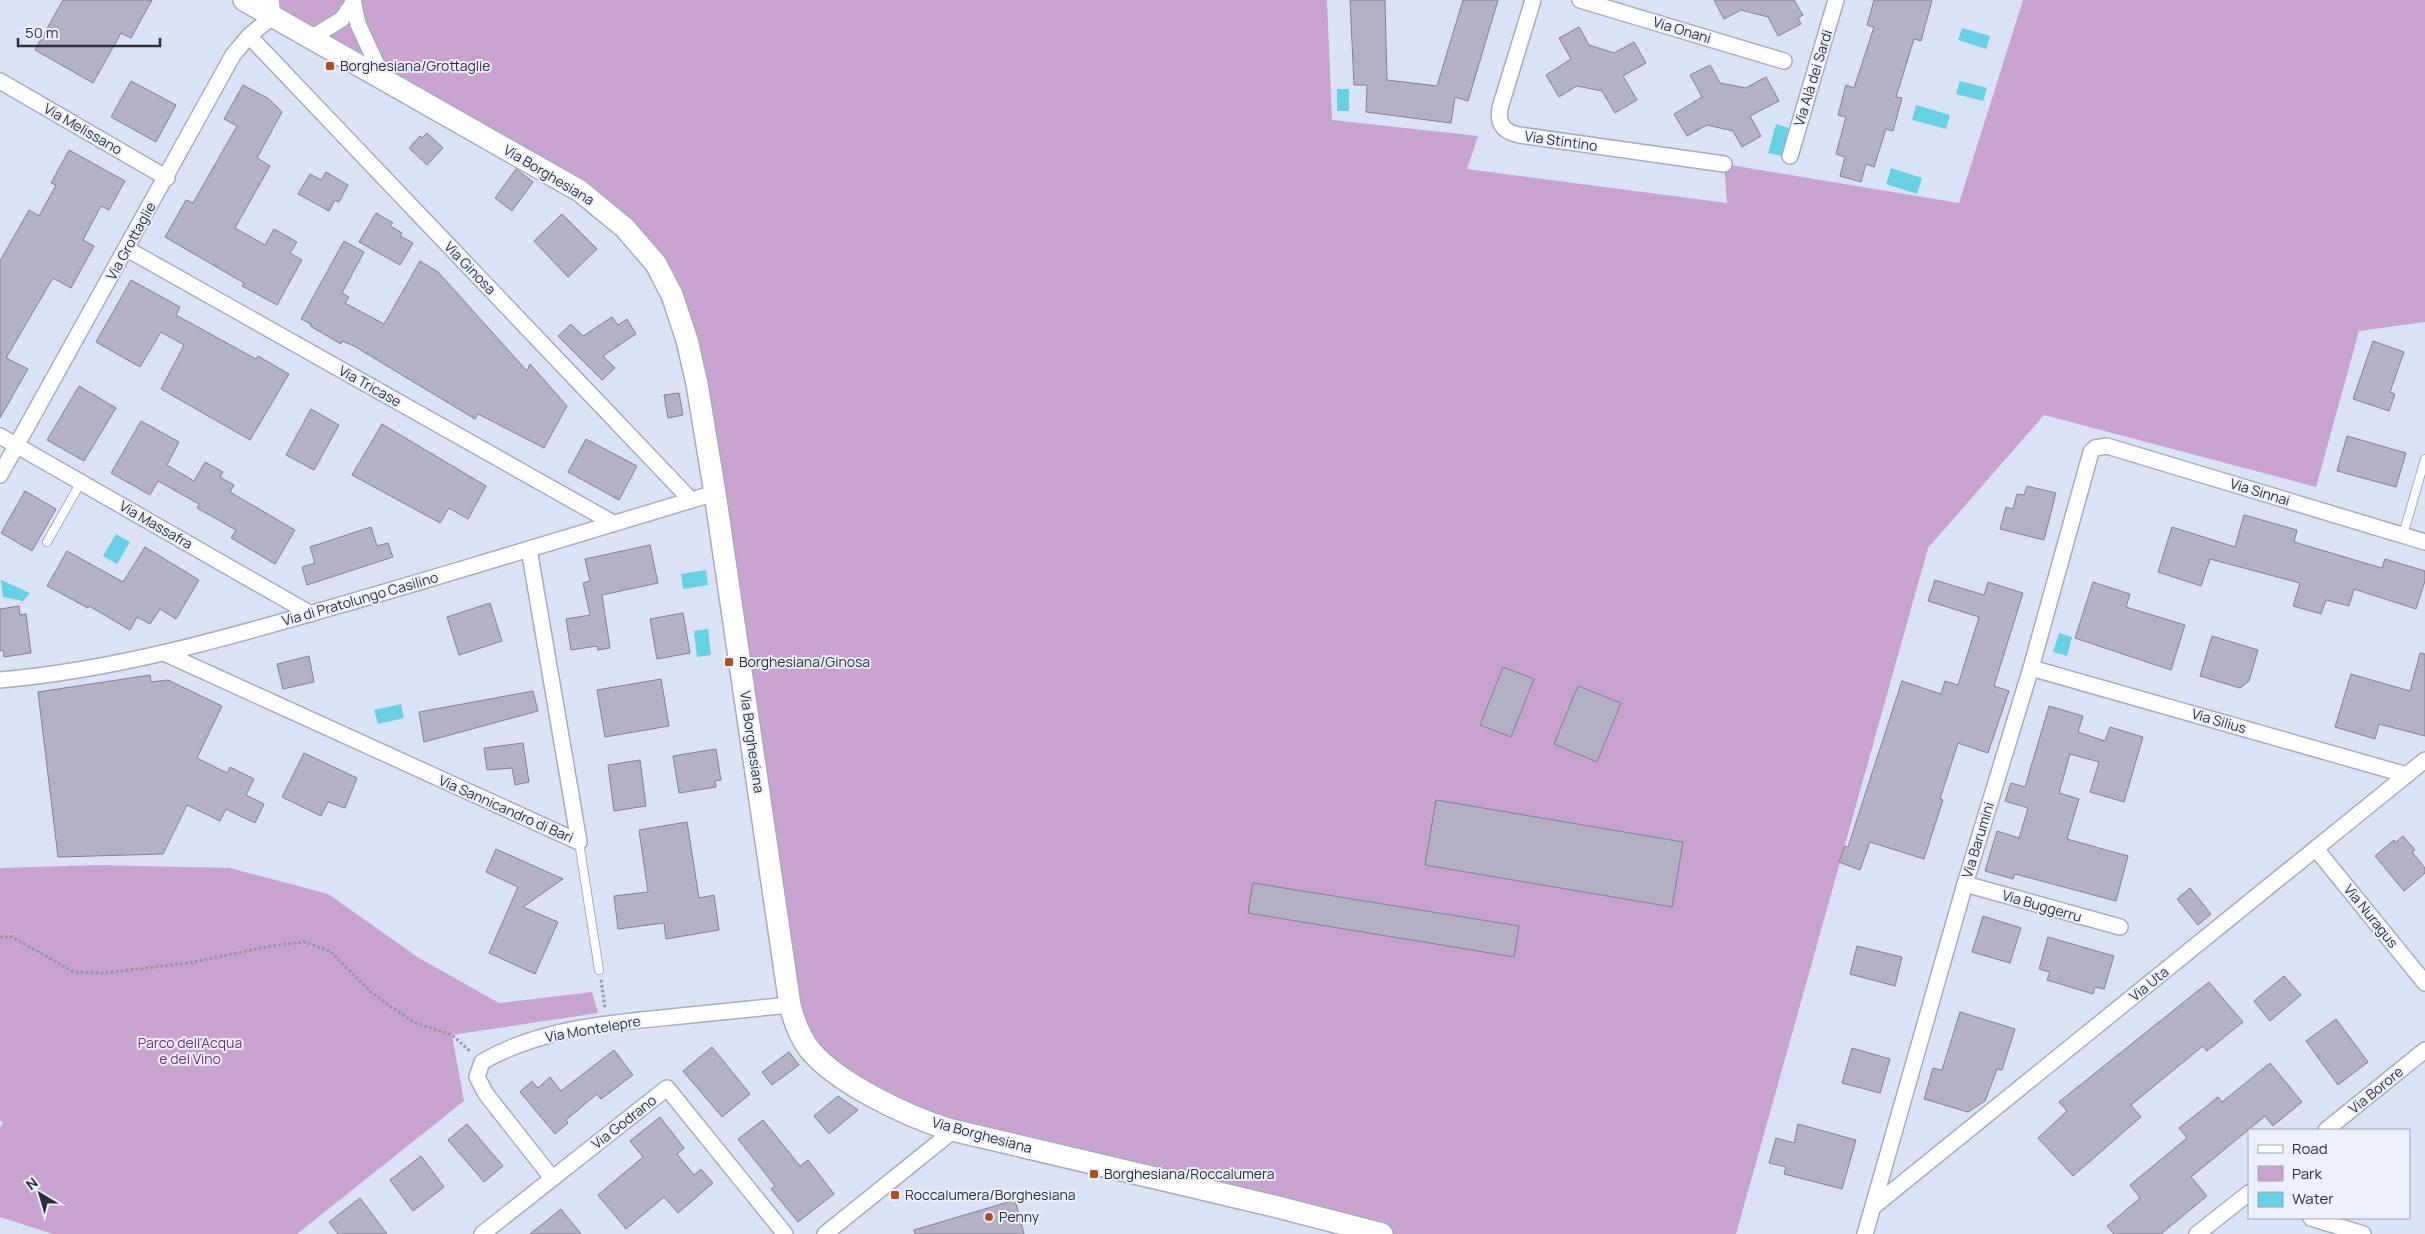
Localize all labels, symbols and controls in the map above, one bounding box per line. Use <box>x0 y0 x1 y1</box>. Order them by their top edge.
street label: Via Onani <box>1651 12 1714 47</box>
scale bar <box>18 15 160 47</box>
text: 50 m <box>25 22 59 43</box>
street label: Via Alà dei Sardi <box>1789 27 1836 129</box>
place label: Borghesiana/Grottaglie <box>340 56 491 75</box>
marker: Borghesiana/Grottaglie <box>324 60 336 72</box>
street label: Via Melissano <box>41 98 126 159</box>
street label: Via Stintino <box>1523 126 1599 155</box>
street label: Via Borghesiana <box>500 140 598 209</box>
street label: Via Grottaglie <box>101 198 160 283</box>
street label: Via Ginosa <box>440 237 500 298</box>
street label: Via Tricase <box>335 361 405 411</box>
street label: Via Sinnai <box>2228 473 2292 510</box>
street label: Via Massafra <box>116 496 196 553</box>
street label: Via di Pratolungo Casilino <box>279 567 440 630</box>
place label: Borghesiana/Ginosa <box>739 652 870 671</box>
marker: Borghesiana/Ginosa <box>723 656 735 668</box>
street label: Via Borghesiana <box>736 690 769 794</box>
street label: Via Silius <box>2190 704 2249 737</box>
street label: Via Sannicandro di Bari <box>436 770 576 847</box>
street label: Via Barumini <box>1957 800 1998 880</box>
street label: Via Nuragus <box>2340 880 2403 951</box>
street label: Via Buggerru <box>2000 885 2084 926</box>
street label: Via Uta <box>2125 962 2172 1005</box>
street label: Via Montelepre <box>544 1011 642 1046</box>
park label: Parco dell'Acqua e del Vino <box>138 1033 242 1068</box>
street label: Via Borore <box>2344 1062 2407 1117</box>
street label: Via Godrano <box>587 1090 660 1153</box>
street label: Via Borghesiana <box>930 1112 1034 1157</box>
legend <box>2248 1129 2410 1219</box>
text: Road <box>2292 1138 2328 1159</box>
text: Park <box>2292 1163 2322 1184</box>
place label: Borghesiana/Roccalumera <box>1104 1164 1275 1183</box>
marker: Borghesiana/Roccalumera <box>1088 1168 1100 1180</box>
north arrow <box>15 1169 65 1219</box>
text: N <box>22 1173 42 1194</box>
place label: Roccalumera/Borghesiana <box>905 1185 1076 1204</box>
text: Water <box>2292 1188 2334 1209</box>
marker: Roccalumera/Borghesiana <box>889 1189 901 1201</box>
place label: Penny <box>999 1207 1040 1226</box>
marker: Penny <box>983 1211 995 1223</box>

